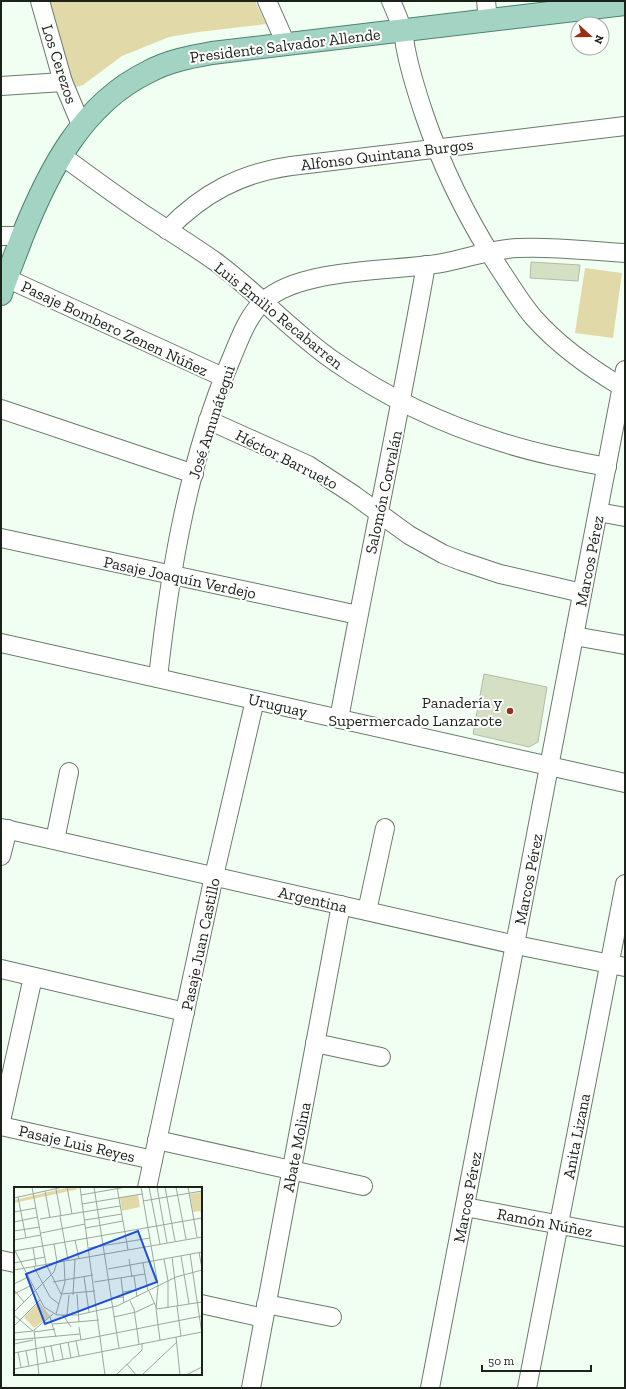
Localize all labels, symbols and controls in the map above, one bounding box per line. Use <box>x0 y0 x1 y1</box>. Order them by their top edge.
north arrow <box>570 16 610 56</box>
street label: Los Cerezos <box>38 22 81 106</box>
street label: Presidente Salvador Allende <box>189 24 382 67</box>
text: N <box>591 33 606 46</box>
street label: Alfonso Quintana Burgos <box>300 134 474 175</box>
street label: Luis Emilio Recabarren <box>211 258 347 374</box>
street label: Pasaje Bombero Zenen Núñez <box>18 277 211 380</box>
street label: José Amunátegui <box>184 362 239 481</box>
street label: Héctor Barrueto <box>232 425 341 493</box>
street label: Salomón Corvalán <box>361 428 406 556</box>
street label: Marcos Pérez <box>571 514 608 608</box>
street label: Pasaje Joaquín Verdejo <box>102 552 258 603</box>
street label: Uruguay <box>246 689 310 722</box>
place label: Panadería y Supermercado Lanzarote <box>329 693 503 730</box>
marker: Panadería y Supermercado Lanzarote <box>505 706 515 716</box>
street label: Marcos Pérez <box>510 832 547 926</box>
street label: Pasaje Juan Castillo <box>177 876 224 1012</box>
street label: Argentina <box>277 882 349 917</box>
street label: Anita Lizana <box>559 1092 594 1180</box>
street label: Abate Molina <box>278 1100 315 1194</box>
street label: Pasaje Luis Reyes <box>17 1121 137 1166</box>
street label: Marcos Pérez <box>449 1150 486 1244</box>
inset map <box>14 1187 202 1375</box>
street label: Ramón Núñez <box>495 1204 594 1241</box>
scale bar <box>482 1347 591 1373</box>
text: 50 m <box>488 1354 515 1368</box>

